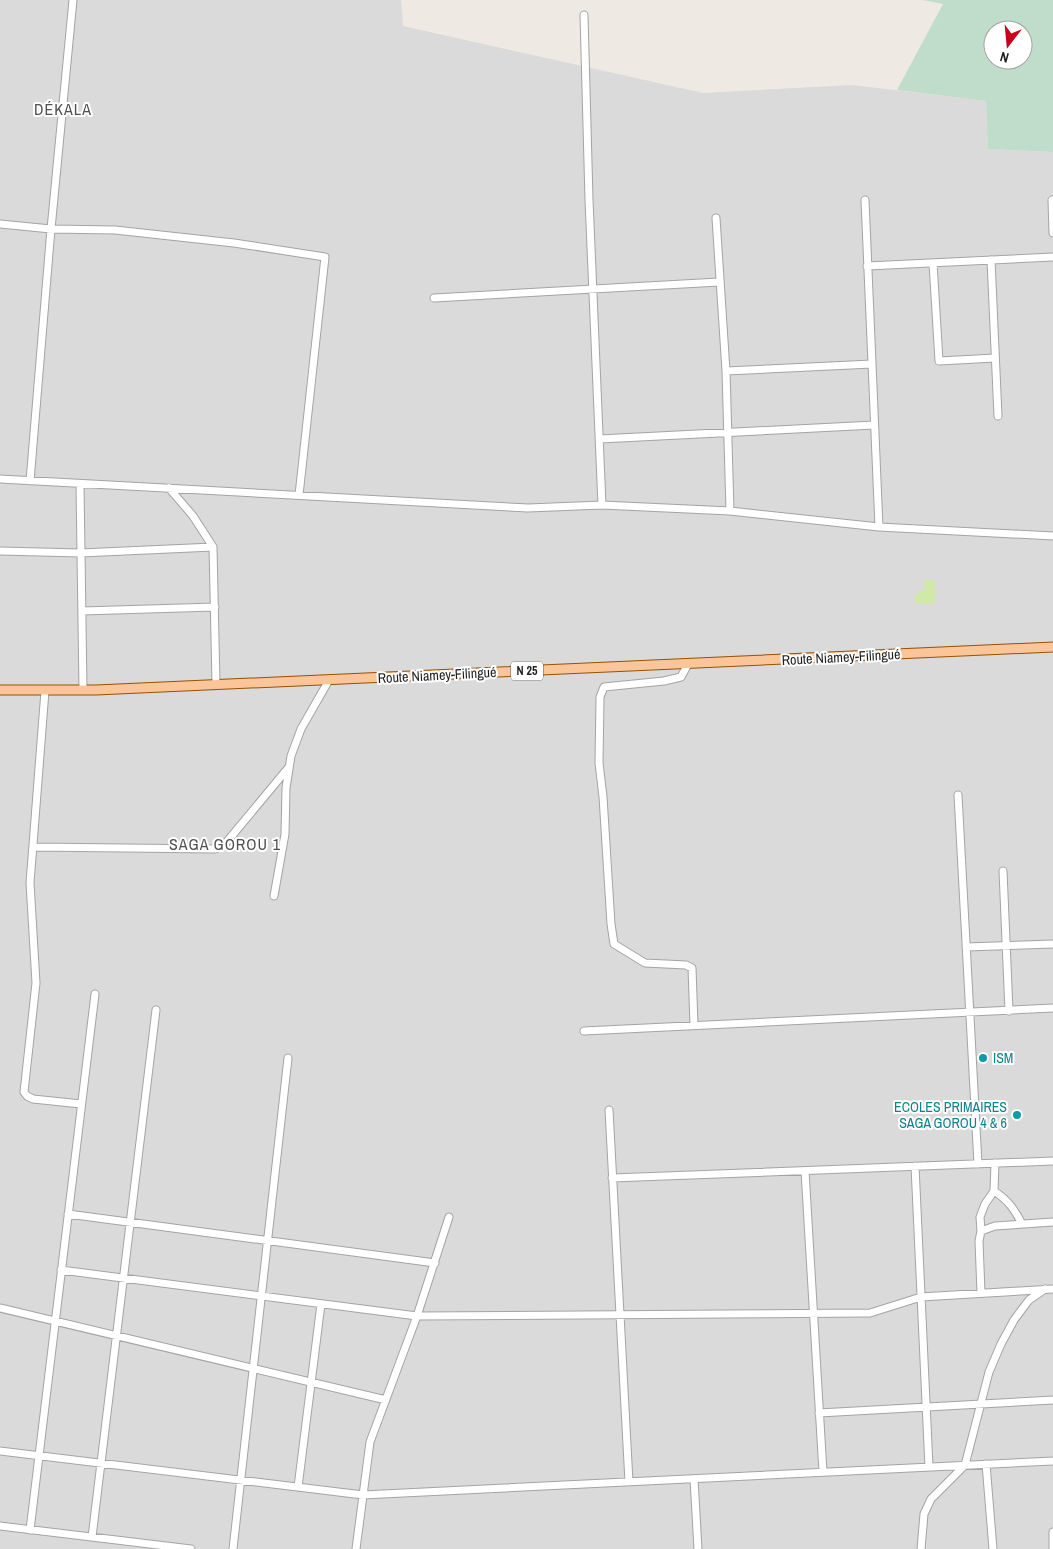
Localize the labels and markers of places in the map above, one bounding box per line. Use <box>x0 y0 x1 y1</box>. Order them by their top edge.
place label: ISM <box>993 1049 1013 1067</box>
marker: ISM <box>977 1052 989 1064</box>
place label: ECOLES PRIMAIRES SAGA GOROU 4 & 6 <box>894 1098 1007 1132</box>
marker: ECOLES PRIMAIRES SAGA GOROU 4 & 6 <box>1011 1109 1023 1121</box>

